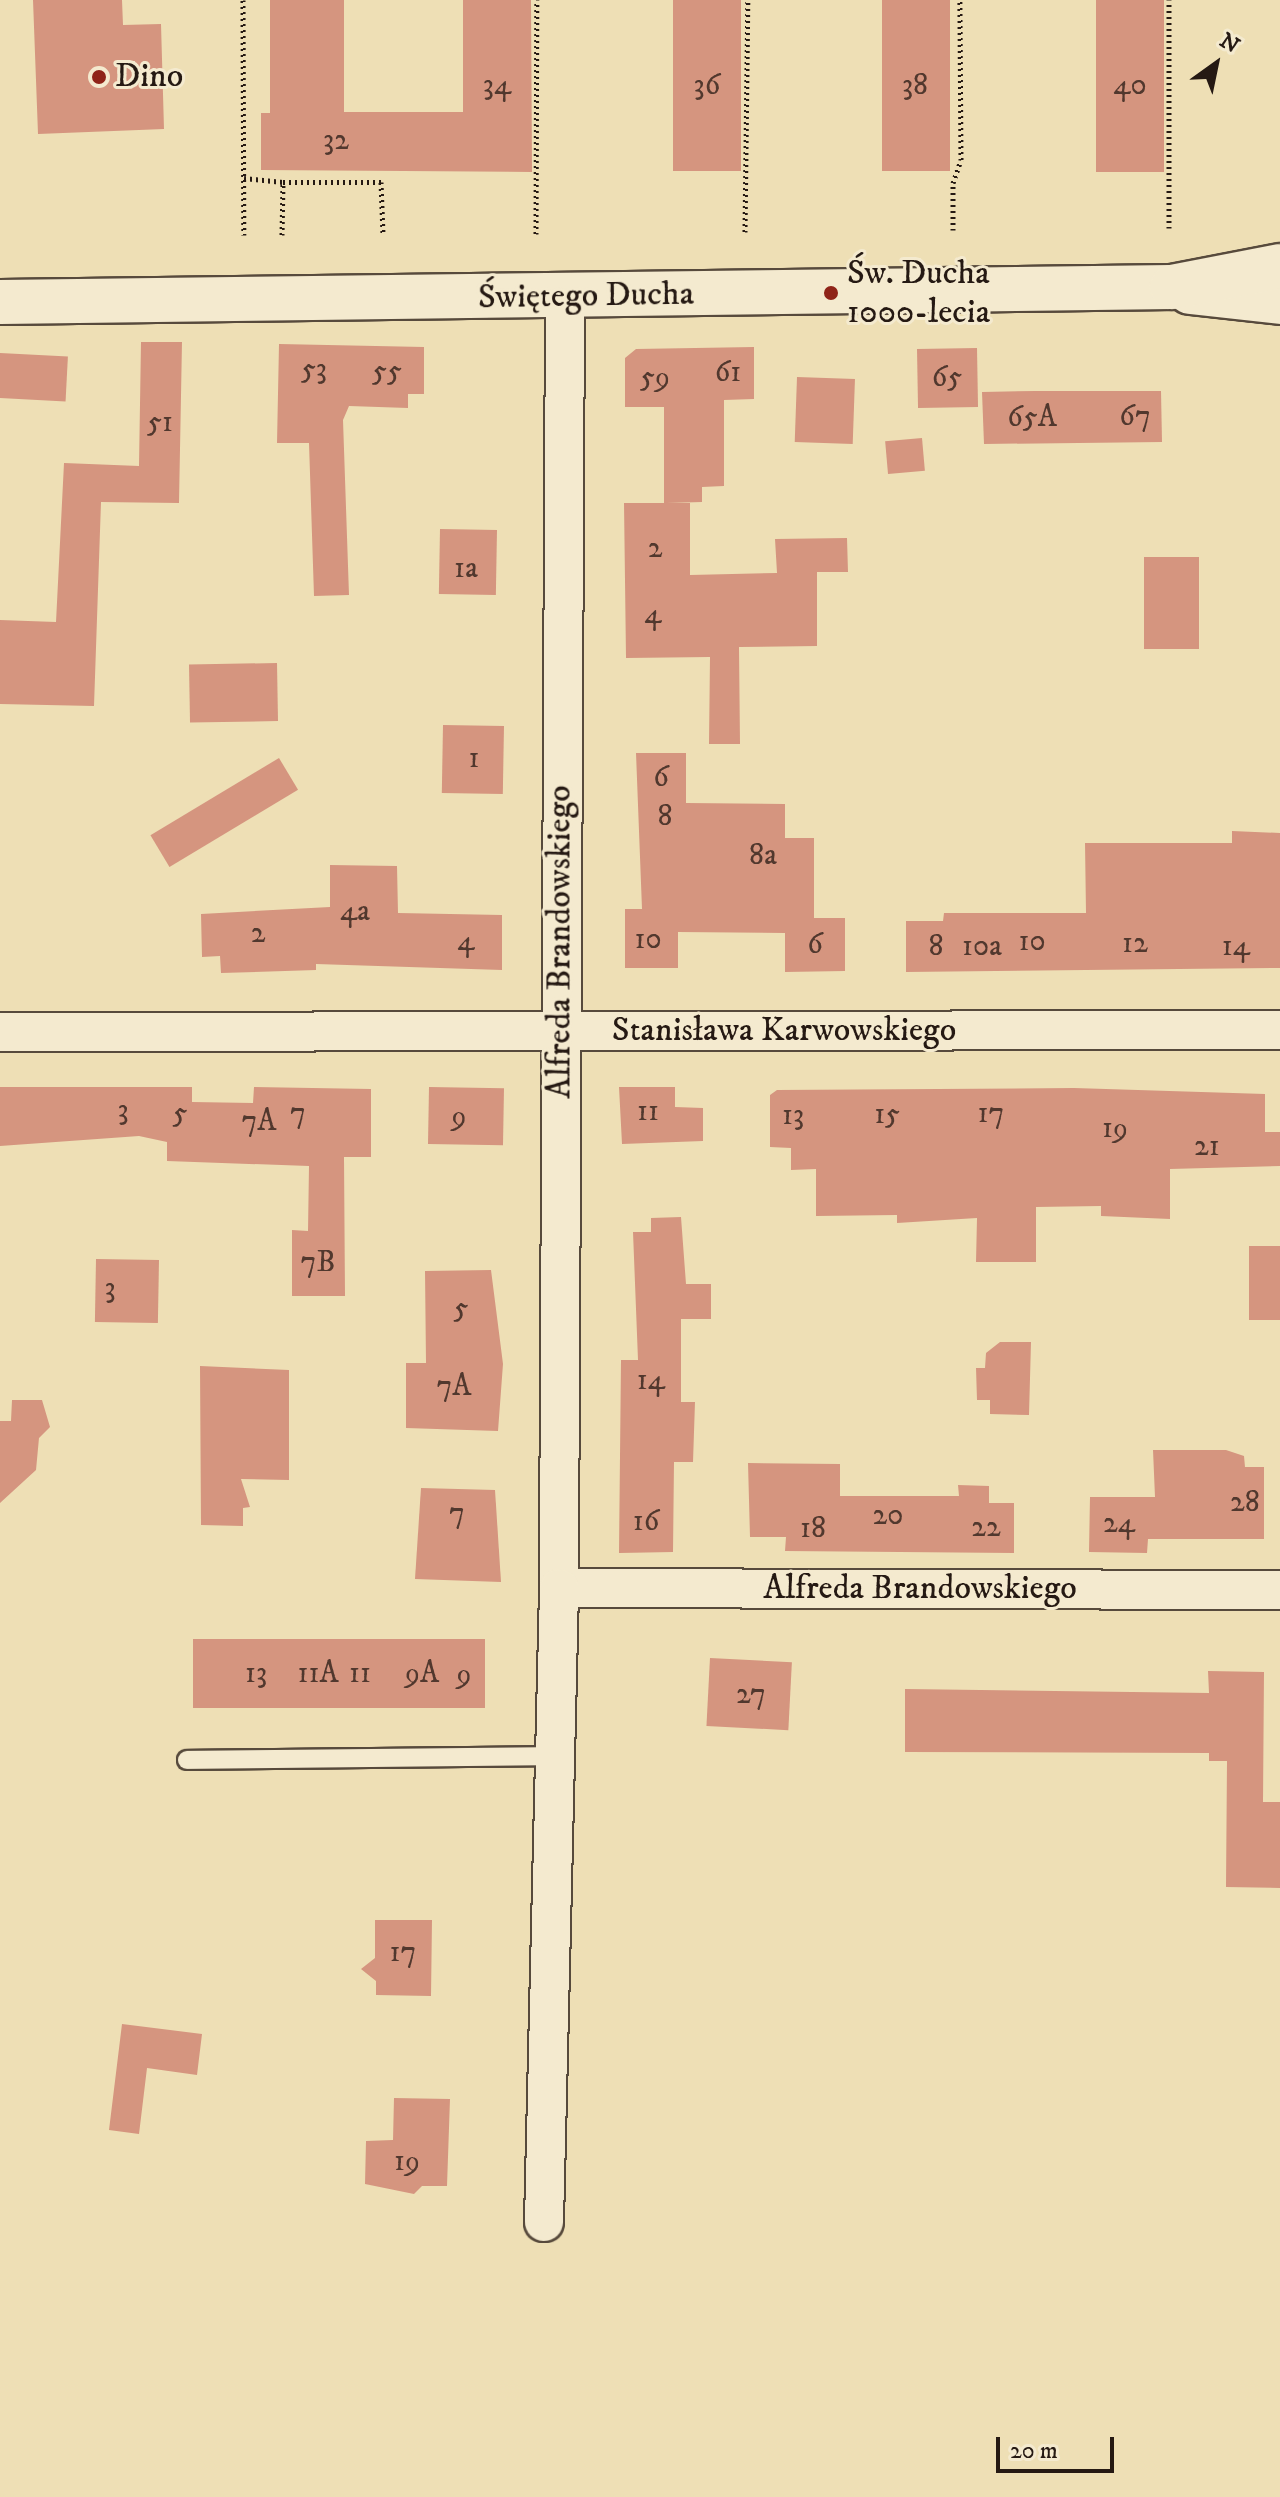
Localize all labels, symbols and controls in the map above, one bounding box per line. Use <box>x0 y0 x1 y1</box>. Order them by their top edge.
north arrow <box>1176 24 1256 104</box>
text: N <box>1214 27 1244 60</box>
place label: Dino <box>115 57 183 97</box>
marker: Dino <box>90 68 108 86</box>
house number: 34 <box>483 68 511 104</box>
house number: 36 <box>694 68 720 104</box>
house number: 38 <box>902 68 928 104</box>
house number: 40 <box>1113 68 1147 104</box>
house number: 32 <box>323 123 349 159</box>
place label: Św. Ducha 1000-lecia <box>847 253 990 332</box>
street label: Świętego Ducha <box>478 274 694 318</box>
marker: Św. Ducha 1000-lecia <box>822 284 840 302</box>
house number: 53 <box>301 352 327 388</box>
house number: 55 <box>372 354 402 390</box>
house number: 61 <box>715 355 741 391</box>
house number: 59 <box>640 360 670 396</box>
house number: 65 <box>932 360 962 396</box>
house number: 67 <box>1119 399 1151 435</box>
house number: 65A <box>1007 400 1057 436</box>
house number: 51 <box>147 405 173 441</box>
house number: 2 <box>648 531 662 567</box>
house number: 1a <box>454 551 478 587</box>
house number: 4 <box>644 597 662 633</box>
house number: 1 <box>468 741 480 777</box>
house number: 6 <box>653 760 669 796</box>
street label: Alfreda Brandowskiego <box>540 785 580 1099</box>
house number: 8 <box>657 799 673 835</box>
house number: 8a <box>749 838 777 874</box>
house number: 4a <box>340 894 370 930</box>
house number: 2 <box>251 916 265 952</box>
house number: 10 <box>634 922 662 958</box>
house number: 4 <box>457 924 475 960</box>
house number: 10 <box>1018 924 1046 960</box>
house number: 12 <box>1122 926 1148 962</box>
house number: 6 <box>807 927 823 963</box>
house number: 8 <box>928 929 944 965</box>
house number: 10a <box>962 929 1002 965</box>
house number: 14 <box>1222 929 1250 965</box>
street label: Stanisława Karwowskiego <box>612 1011 956 1051</box>
house number: 3 <box>117 1093 129 1129</box>
house number: 11 <box>637 1094 659 1130</box>
house number: 5 <box>173 1096 187 1132</box>
house number: 7 <box>290 1096 306 1132</box>
house number: 17 <box>978 1096 1004 1132</box>
house number: 15 <box>874 1097 900 1133</box>
house number: 13 <box>782 1098 804 1134</box>
house number: 9 <box>452 1099 466 1135</box>
house number: 7A <box>242 1104 276 1140</box>
house number: 19 <box>1102 1111 1128 1147</box>
house number: 21 <box>1194 1129 1220 1165</box>
house number: 7B <box>301 1245 335 1281</box>
house number: 3 <box>104 1271 116 1307</box>
house number: 5 <box>454 1291 468 1327</box>
house number: 14 <box>637 1363 665 1399</box>
house number: 7A <box>437 1369 471 1405</box>
house number: 28 <box>1230 1485 1260 1521</box>
house number: 7 <box>449 1496 465 1532</box>
house number: 20 <box>873 1498 903 1534</box>
house number: 16 <box>633 1504 659 1540</box>
house number: 24 <box>1103 1506 1135 1542</box>
house number: 22 <box>971 1510 1001 1546</box>
house number: 18 <box>800 1511 826 1547</box>
street label: Alfreda Brandowskiego <box>763 1569 1077 1609</box>
house number: 13 <box>245 1656 267 1692</box>
house number: 11A <box>297 1656 339 1692</box>
house number: 11 <box>349 1656 371 1692</box>
house number: 9A <box>405 1656 439 1692</box>
house number: 9 <box>457 1657 471 1693</box>
house number: 27 <box>736 1677 766 1713</box>
house number: 17 <box>390 1935 416 1971</box>
house number: 19 <box>394 2144 420 2180</box>
scale bar <box>1000 2421 1118 2471</box>
text: 20 m <box>1010 2436 1058 2466</box>

